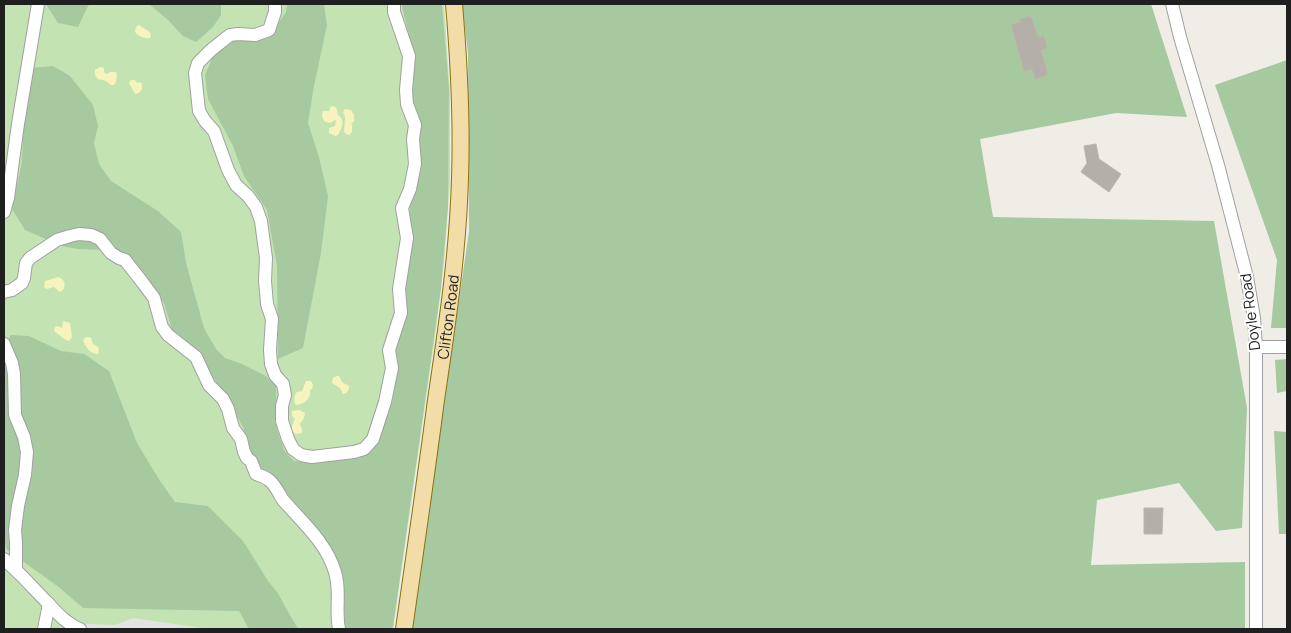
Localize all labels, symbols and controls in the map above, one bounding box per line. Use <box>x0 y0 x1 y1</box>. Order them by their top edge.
street label: Doyle Road <box>1235 272 1265 352</box>
street label: Clifton Road <box>432 274 463 361</box>

